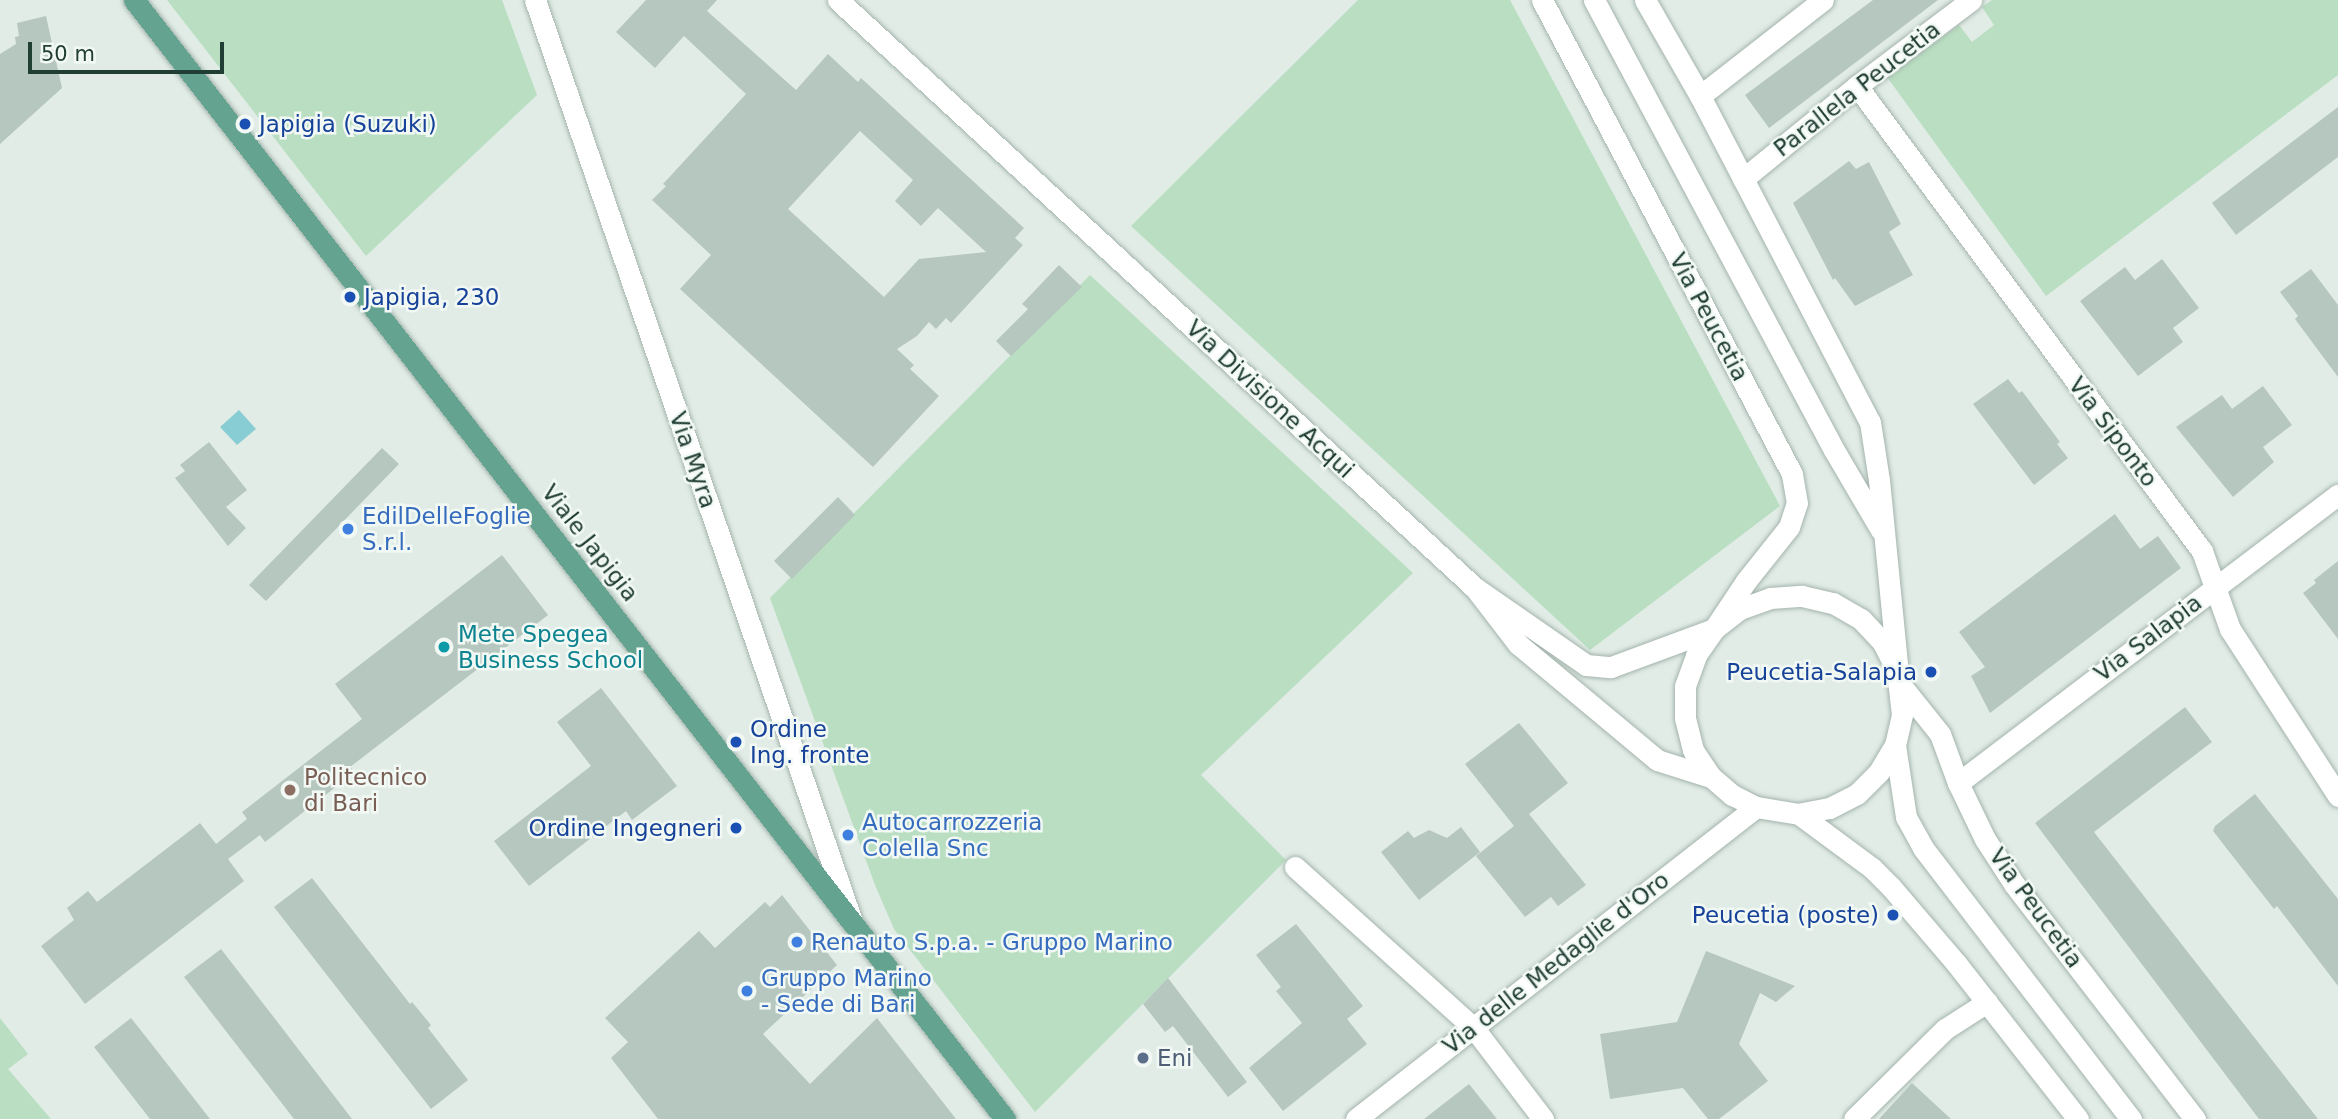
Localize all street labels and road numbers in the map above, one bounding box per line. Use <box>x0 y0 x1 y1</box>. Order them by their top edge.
street label: Parallela Peucetia <box>1768 16 1946 162</box>
street label: Via Peucetia <box>1664 248 1754 386</box>
street label: Via Divisione Acqui <box>1180 314 1360 484</box>
street label: Via Siponto <box>2063 372 2163 492</box>
street label: Via Myra <box>664 408 722 512</box>
street label: Viale Japigia <box>536 479 644 607</box>
street label: Via Salapia <box>2089 589 2207 687</box>
street label: Via Peucetia <box>1983 843 2089 973</box>
street label: Via delle Medaglie d'Oro <box>1437 866 1675 1060</box>

